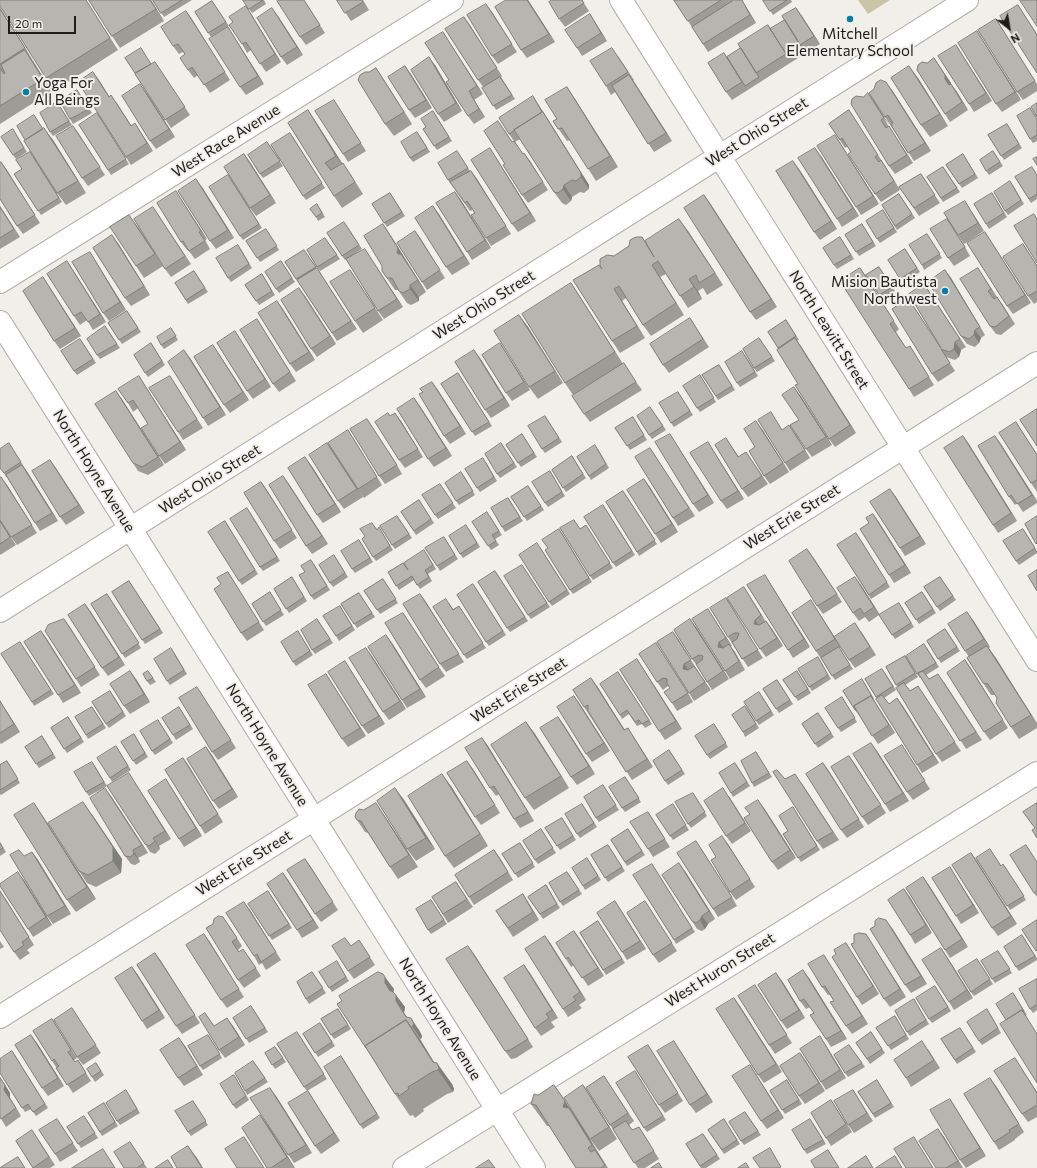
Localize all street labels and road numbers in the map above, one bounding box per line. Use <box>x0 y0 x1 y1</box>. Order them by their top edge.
street label: West Ohio Street <box>703 93 811 171</box>
street label: West Race Avenue <box>169 101 283 181</box>
street label: West Ohio Street <box>430 266 538 344</box>
street label: North Leavitt Street <box>785 267 873 393</box>
street label: North Hoyne Avenue <box>49 406 139 536</box>
street label: West Ohio Street <box>156 440 264 518</box>
street label: West Erie Street <box>741 480 843 554</box>
street label: West Erie Street <box>468 653 570 727</box>
street label: North Hoyne Avenue <box>222 680 312 810</box>
street label: West Erie Street <box>193 826 295 900</box>
street label: West Huron Street <box>662 929 778 1011</box>
street label: North Hoyne Avenue <box>395 954 485 1084</box>

